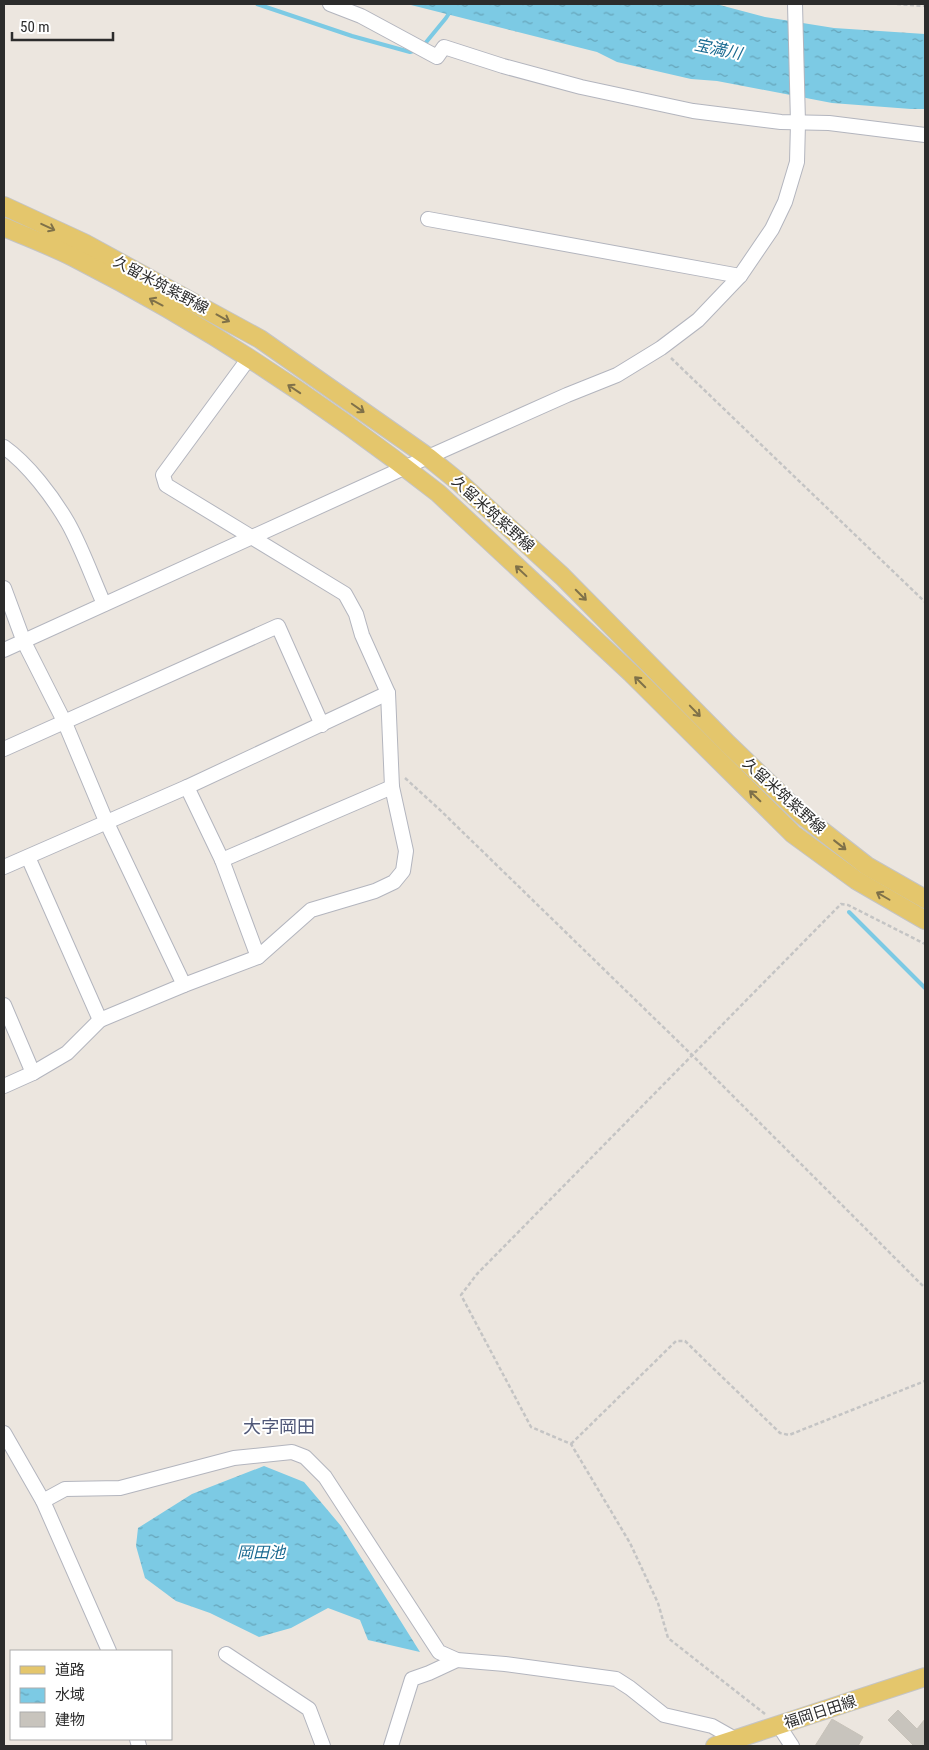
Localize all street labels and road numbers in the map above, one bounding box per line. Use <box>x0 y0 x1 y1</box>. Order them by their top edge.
street label: 久留米筑紫野線 <box>110 252 212 318</box>
street label: 久留米筑紫野線 <box>448 472 538 556</box>
street label: 久留米筑紫野線 <box>739 754 829 838</box>
street label: 福岡日田線 <box>782 1692 858 1732</box>

